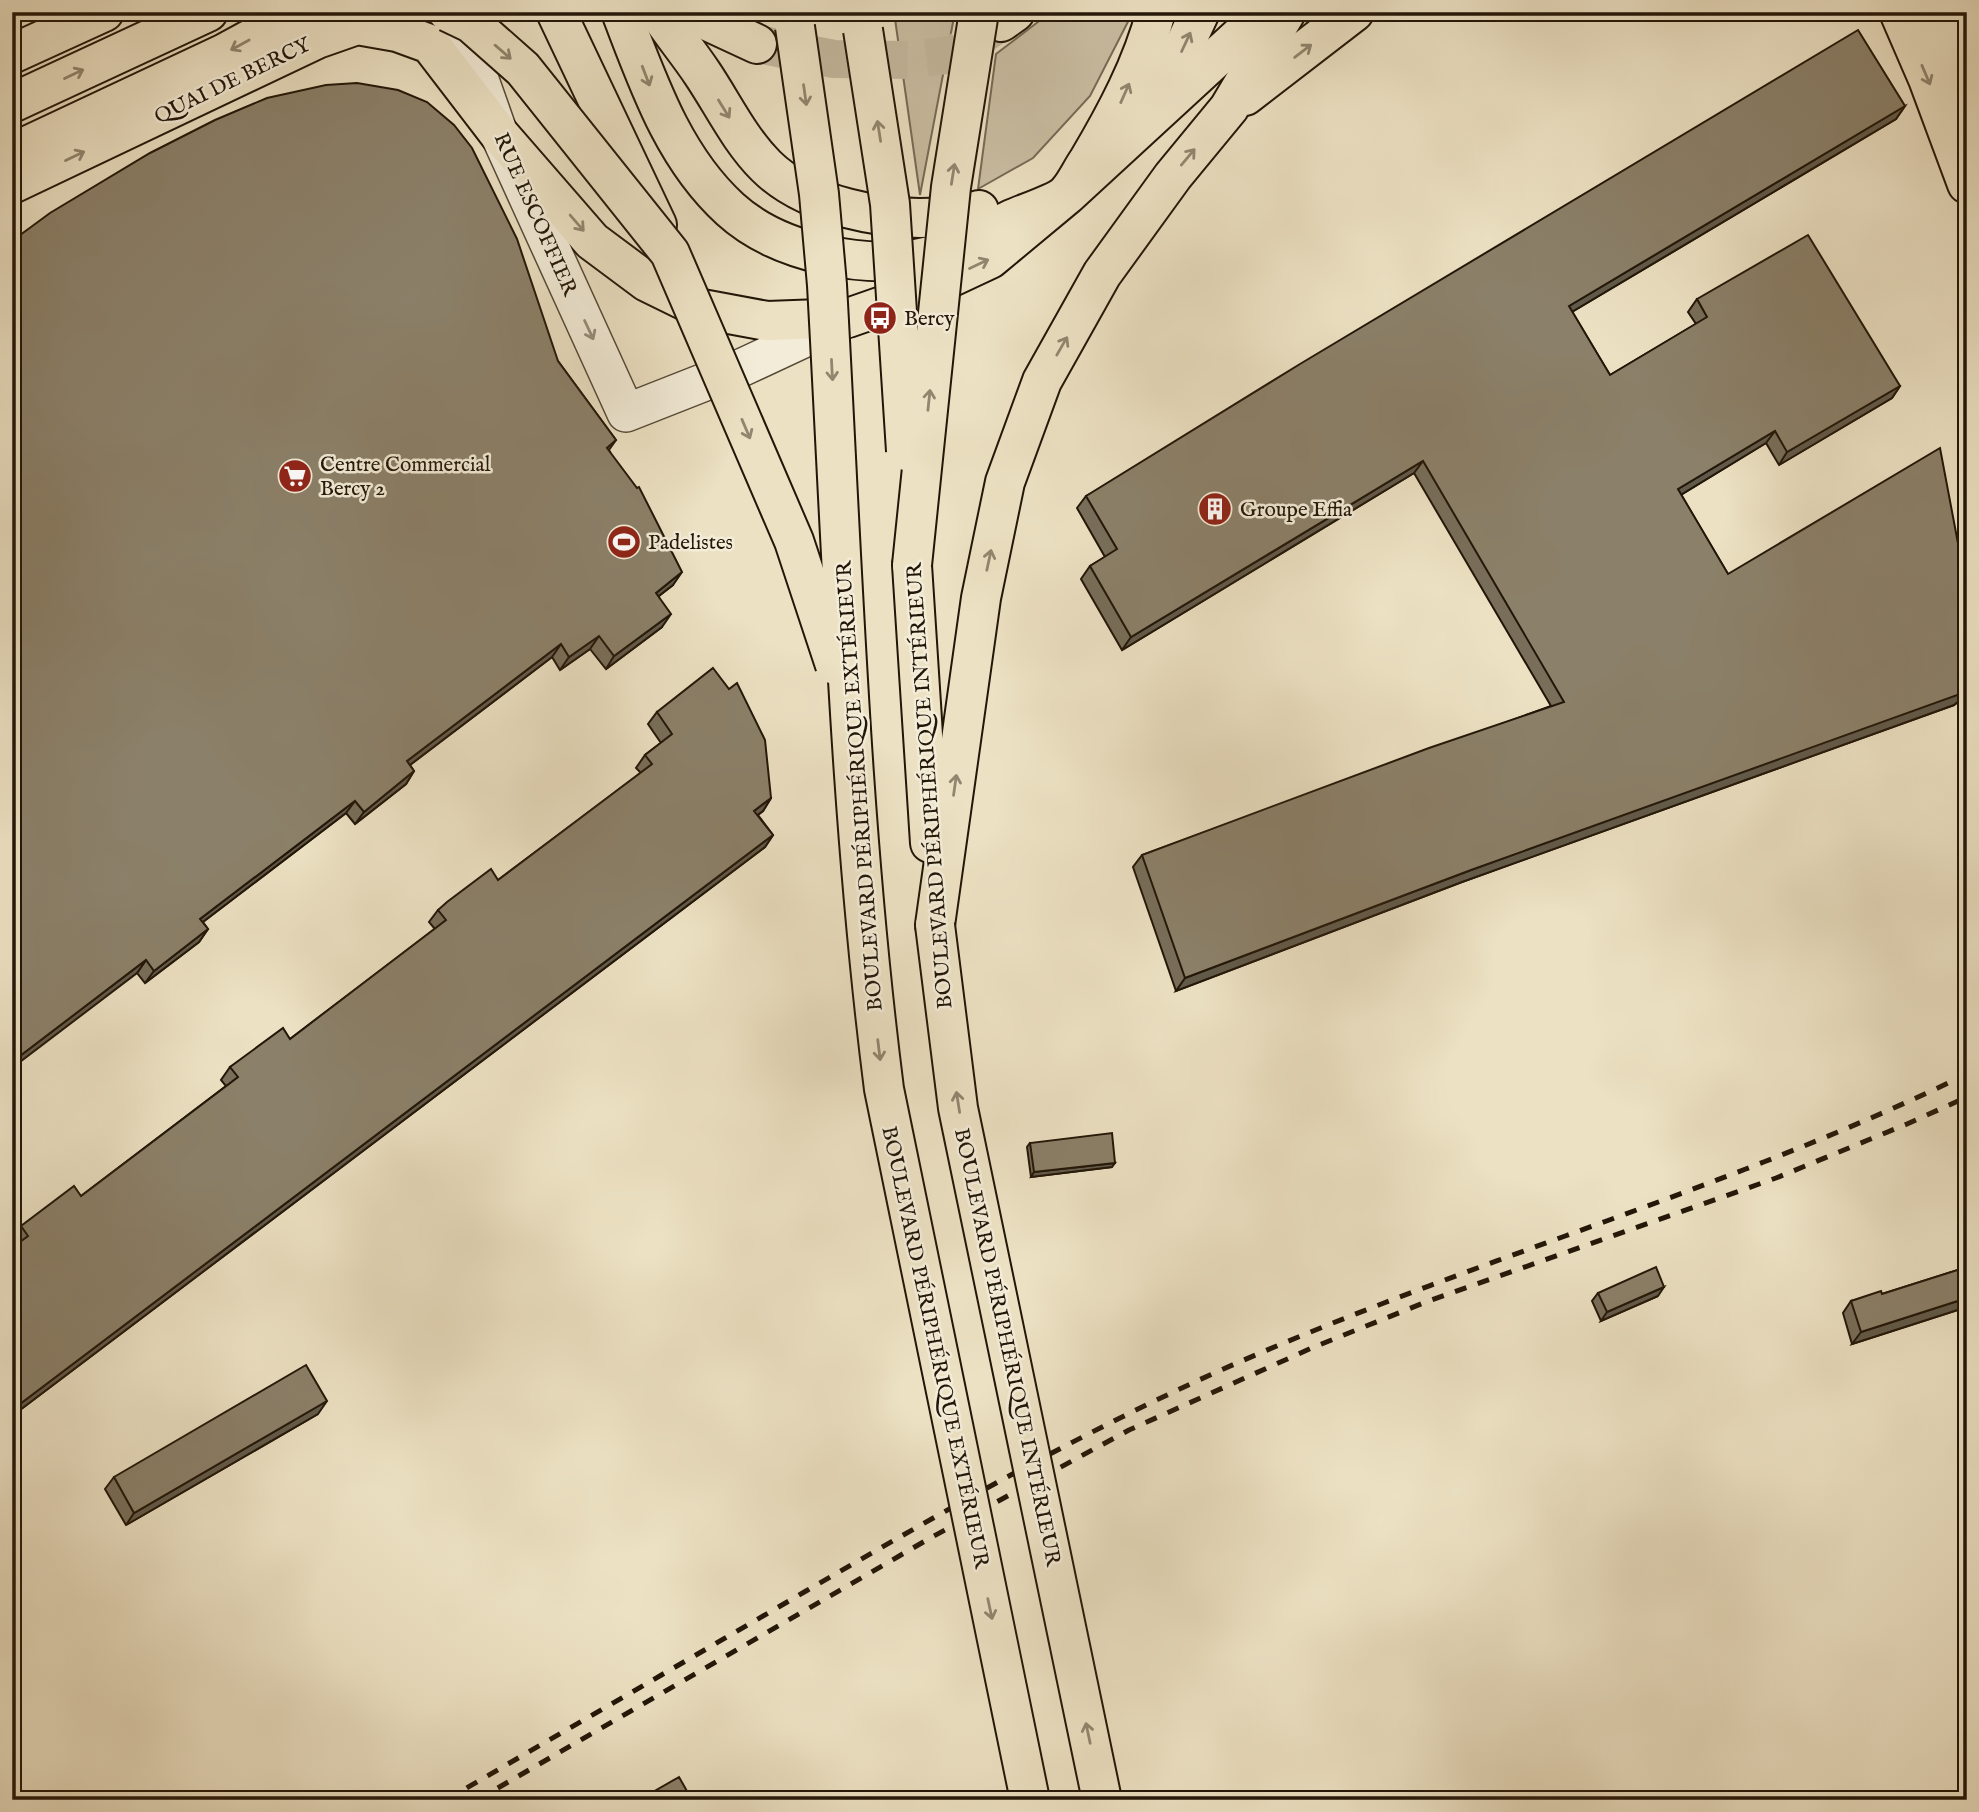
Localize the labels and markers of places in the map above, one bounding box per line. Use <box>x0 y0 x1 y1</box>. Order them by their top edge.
bus stop icon: Bercy <box>861 299 899 337</box>
place label: Bercy <box>904 306 955 333</box>
place label: Centre Commercial Bercy 2 <box>320 452 491 503</box>
supermarket icon: Centre Commercial Bercy 2 <box>276 457 314 495</box>
building icon: Groupe Effia <box>1196 490 1234 528</box>
place label: Groupe Effia <box>1240 497 1353 524</box>
sports icon: Padelistes <box>605 523 643 561</box>
place label: Padelistes <box>648 530 733 557</box>

